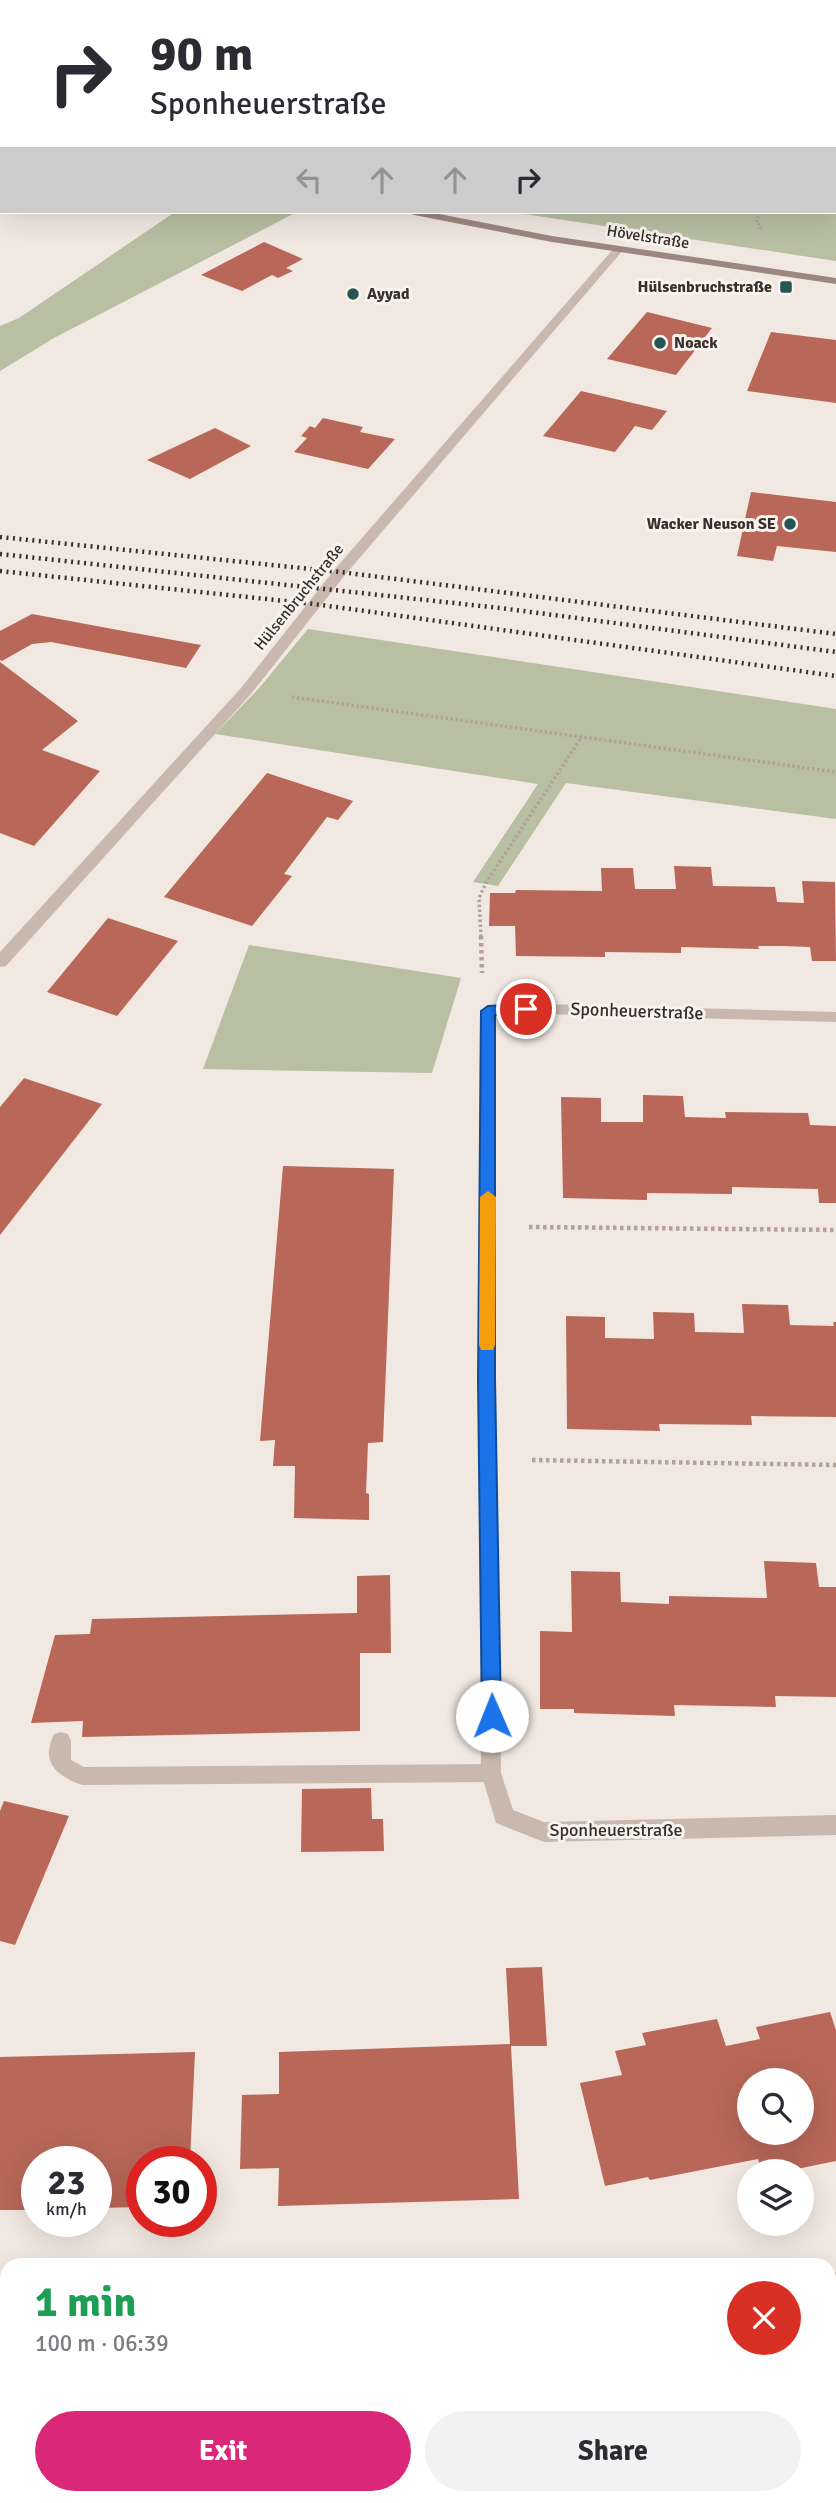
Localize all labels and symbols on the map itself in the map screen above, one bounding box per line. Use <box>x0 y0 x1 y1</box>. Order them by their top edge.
street label: Hövelstraße <box>605 221 691 253</box>
place label: Hülsenbruchstraße <box>638 277 772 297</box>
marker: Hülsenbruchstraße <box>778 279 794 295</box>
place label: Ayyad <box>367 284 410 304</box>
marker: Ayyad <box>345 286 361 302</box>
place label: Noack <box>674 333 718 353</box>
marker: Noack <box>652 335 668 351</box>
place label: Wacker Neuson SE <box>647 514 776 534</box>
marker: Wacker Neuson SE <box>782 516 798 532</box>
street label: Hülsenbruchstraße <box>250 539 348 655</box>
pin <box>496 979 556 1039</box>
street label: Sponheuerstraße <box>570 998 704 1024</box>
position arrow <box>455 1679 529 1753</box>
street label: Sponheuerstraße <box>549 1819 683 1841</box>
speed limit sign: 30 <box>126 2146 217 2237</box>

